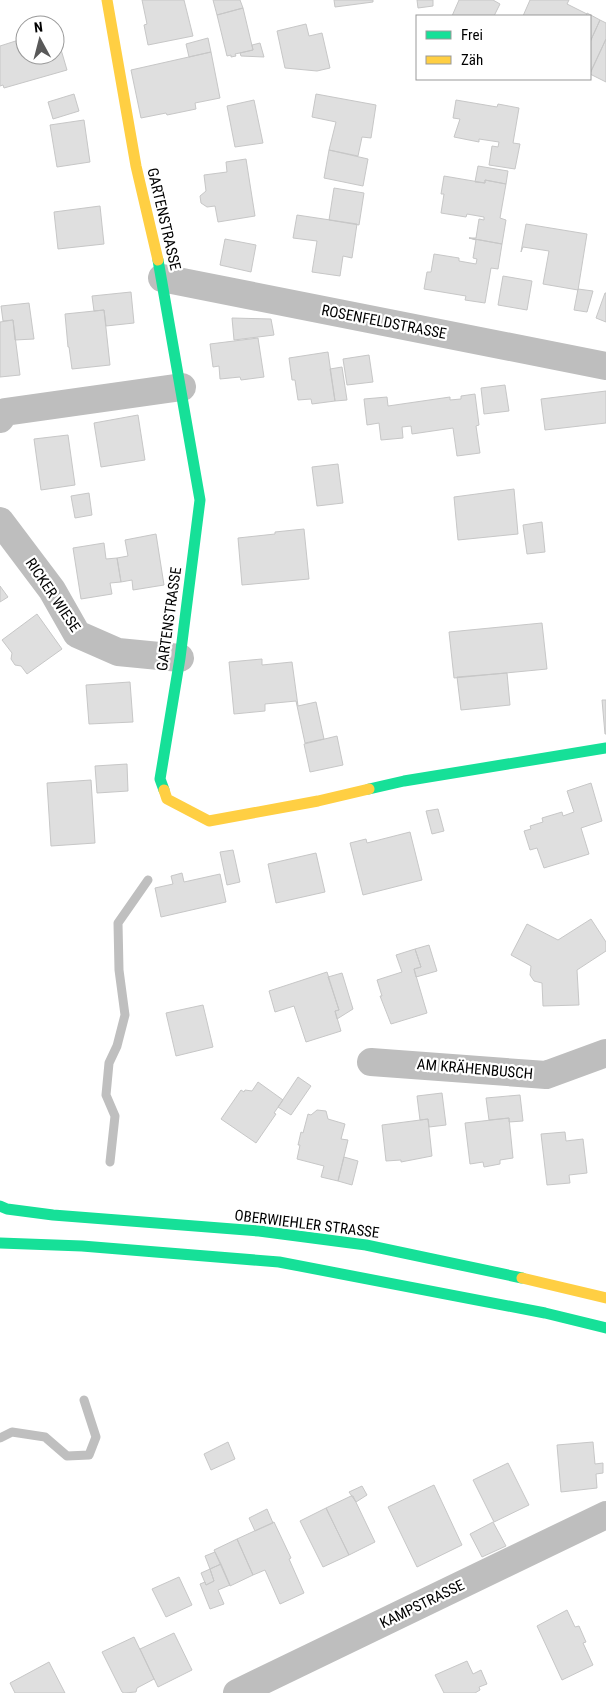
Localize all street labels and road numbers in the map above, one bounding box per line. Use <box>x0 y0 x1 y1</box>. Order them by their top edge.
street label: GARTENSTRASSE <box>143 166 185 272</box>
street label: ROSENFELDSTRASSE <box>320 301 448 343</box>
street label: RICKER WIESE <box>22 555 84 635</box>
street label: GARTENSTRASSE <box>153 566 185 672</box>
street label: AM KRÄHENBUSCH <box>416 1055 534 1083</box>
street label: OBERWIEHLER STRASSE <box>234 1206 380 1242</box>
street label: KAMPSTRASSE <box>377 1576 467 1632</box>

